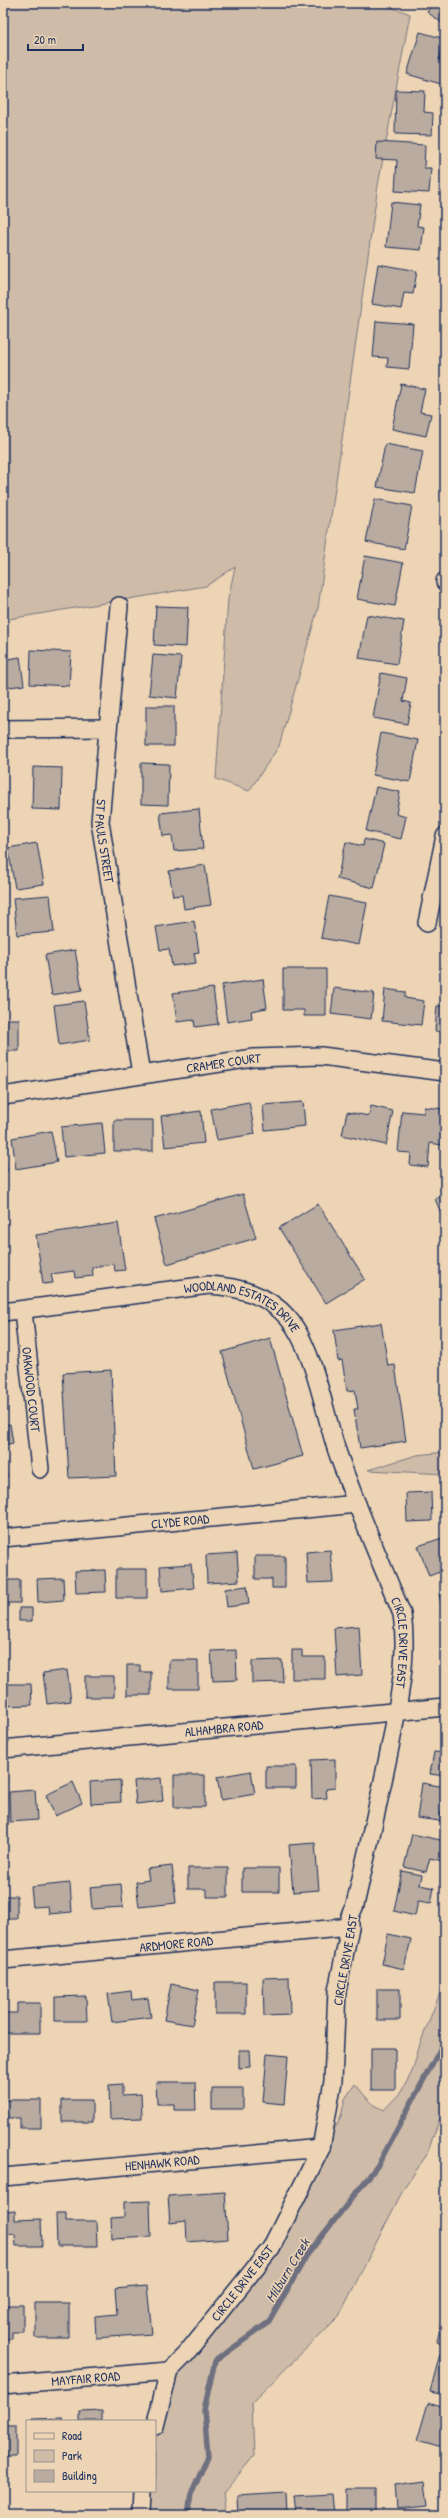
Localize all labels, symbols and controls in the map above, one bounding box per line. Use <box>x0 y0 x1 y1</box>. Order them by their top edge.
scale bar <box>28 26 83 52</box>
text: 20 m <box>34 31 56 48</box>
street label: ST PAULS STREET <box>91 798 119 885</box>
street label: CRAMER COURT <box>185 1049 262 1077</box>
street label: WOODLAND ESTATES DRIVE <box>183 1276 305 1336</box>
street label: OAKWOOD COURT <box>18 1346 45 1434</box>
street label: CLYDE ROAD <box>150 1509 211 1533</box>
street label: CIRCLE DRIVE EAST <box>387 1594 413 1690</box>
street label: ALHAMBRA ROAD <box>184 1715 265 1741</box>
street label: CIRCLE DRIVE EAST <box>328 1912 362 2007</box>
street label: ARDMORE ROAD <box>139 1931 215 1956</box>
street label: HENHAWK ROAD <box>124 2150 201 2175</box>
water label: Milburn Creek <box>260 2233 314 2306</box>
street label: CIRCLE DRIVE EAST <box>207 2240 278 2325</box>
street label: MAYFAIR ROAD <box>51 2366 122 2390</box>
legend <box>26 2420 156 2492</box>
text: Road <box>62 2427 82 2444</box>
text: Park <box>62 2447 82 2464</box>
text: Building <box>62 2467 97 2484</box>

